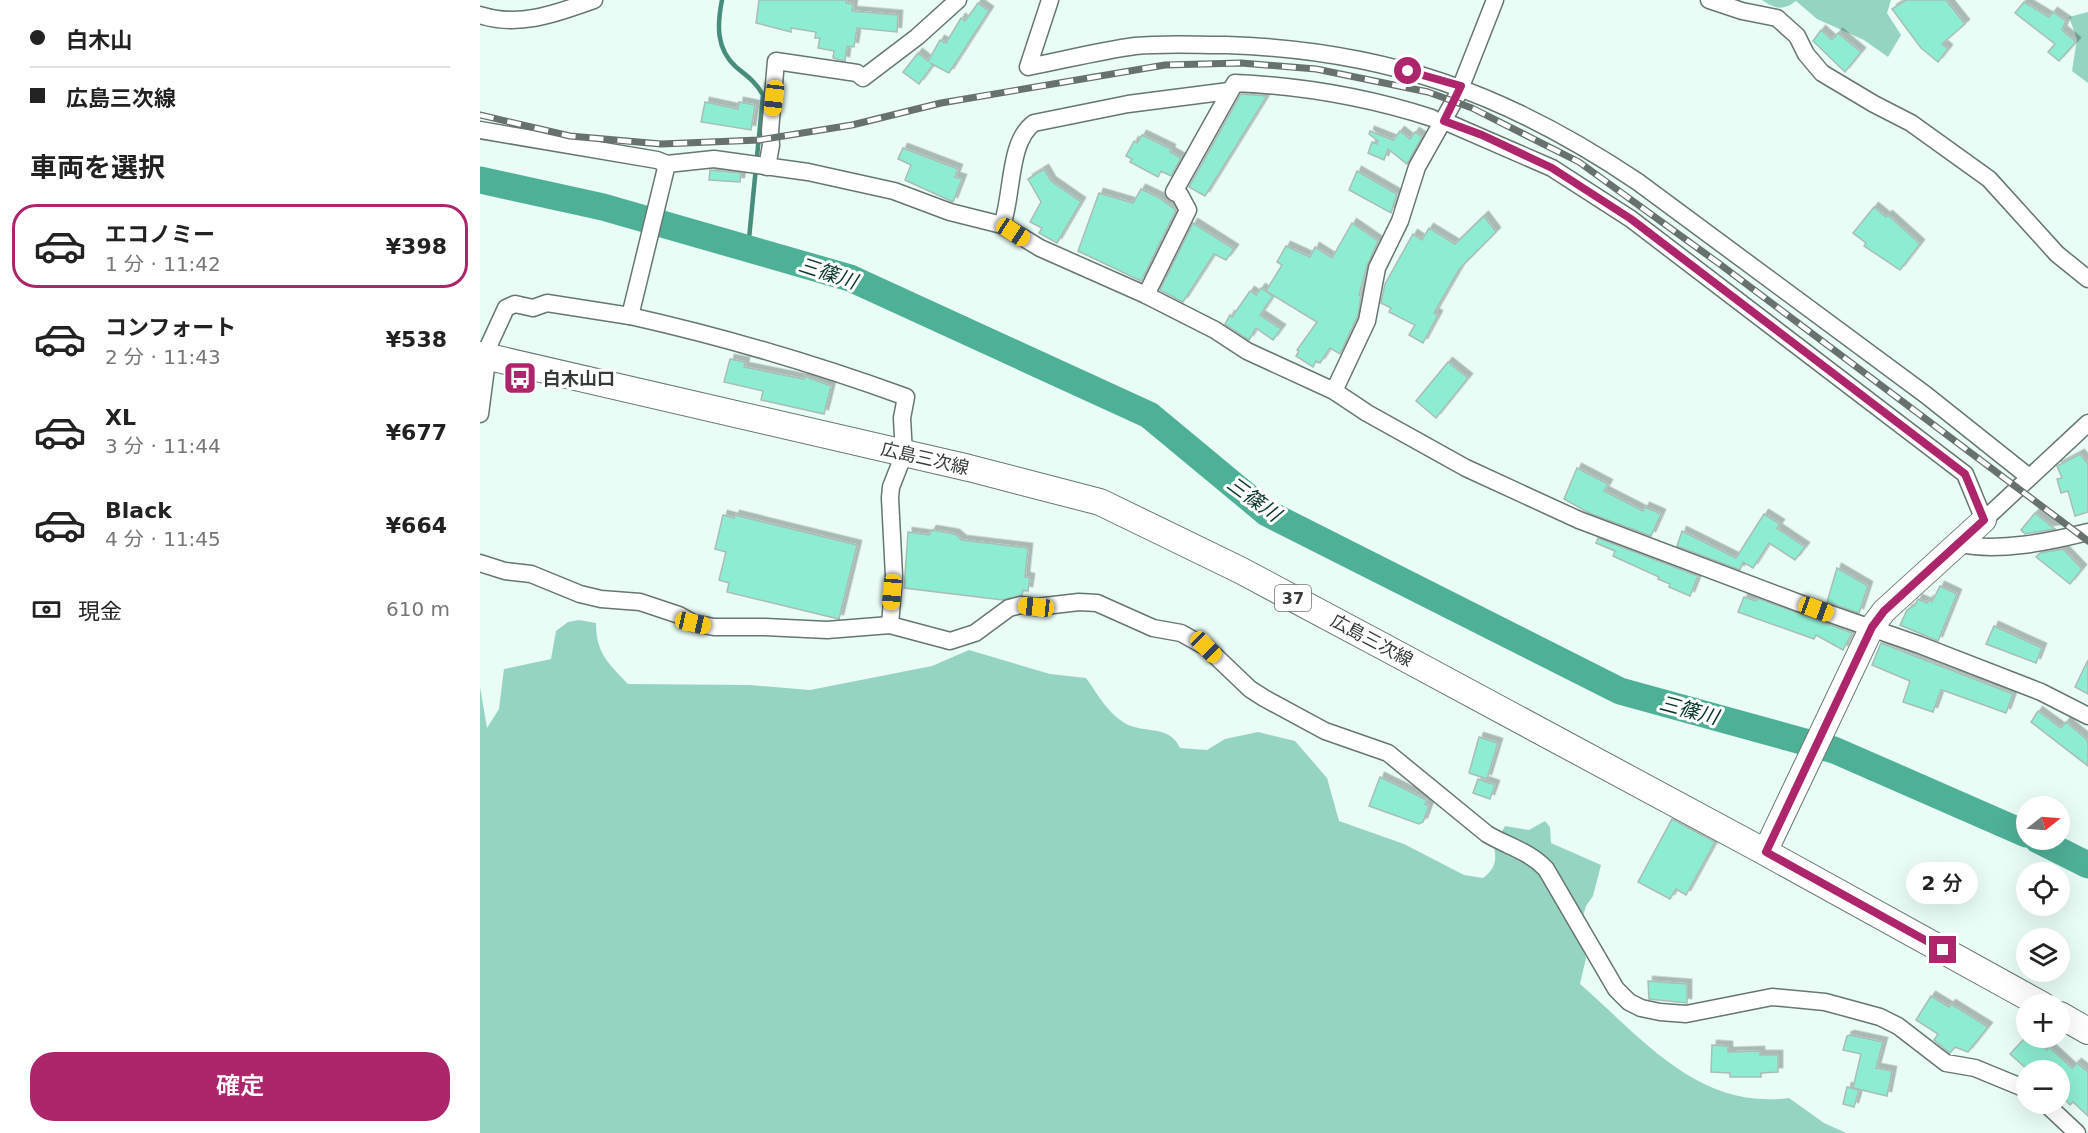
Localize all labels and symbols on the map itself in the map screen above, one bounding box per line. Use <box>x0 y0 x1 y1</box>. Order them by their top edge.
route start <box>1394 57 1421 84</box>
car <box>763 79 785 117</box>
car <box>993 215 1033 249</box>
water label: 三篠川 <box>796 252 862 294</box>
bus stop icon: 白木山口 <box>502 360 538 396</box>
place label: 白木山口 <box>543 368 615 389</box>
street label: 広島三次線 <box>879 438 971 478</box>
water label: 三篠川 <box>1223 472 1287 528</box>
car <box>881 573 903 611</box>
road number: 37 <box>1275 585 1311 611</box>
car <box>1796 594 1836 624</box>
car <box>1017 596 1055 618</box>
car <box>673 610 713 636</box>
street label: 広島三次線 <box>1327 610 1417 670</box>
car <box>1187 628 1225 666</box>
water label: 三篠川 <box>1657 691 1723 730</box>
north arrow <box>2016 796 2070 850</box>
callout: 2 分 <box>1907 863 1979 905</box>
route end <box>1929 936 1956 963</box>

